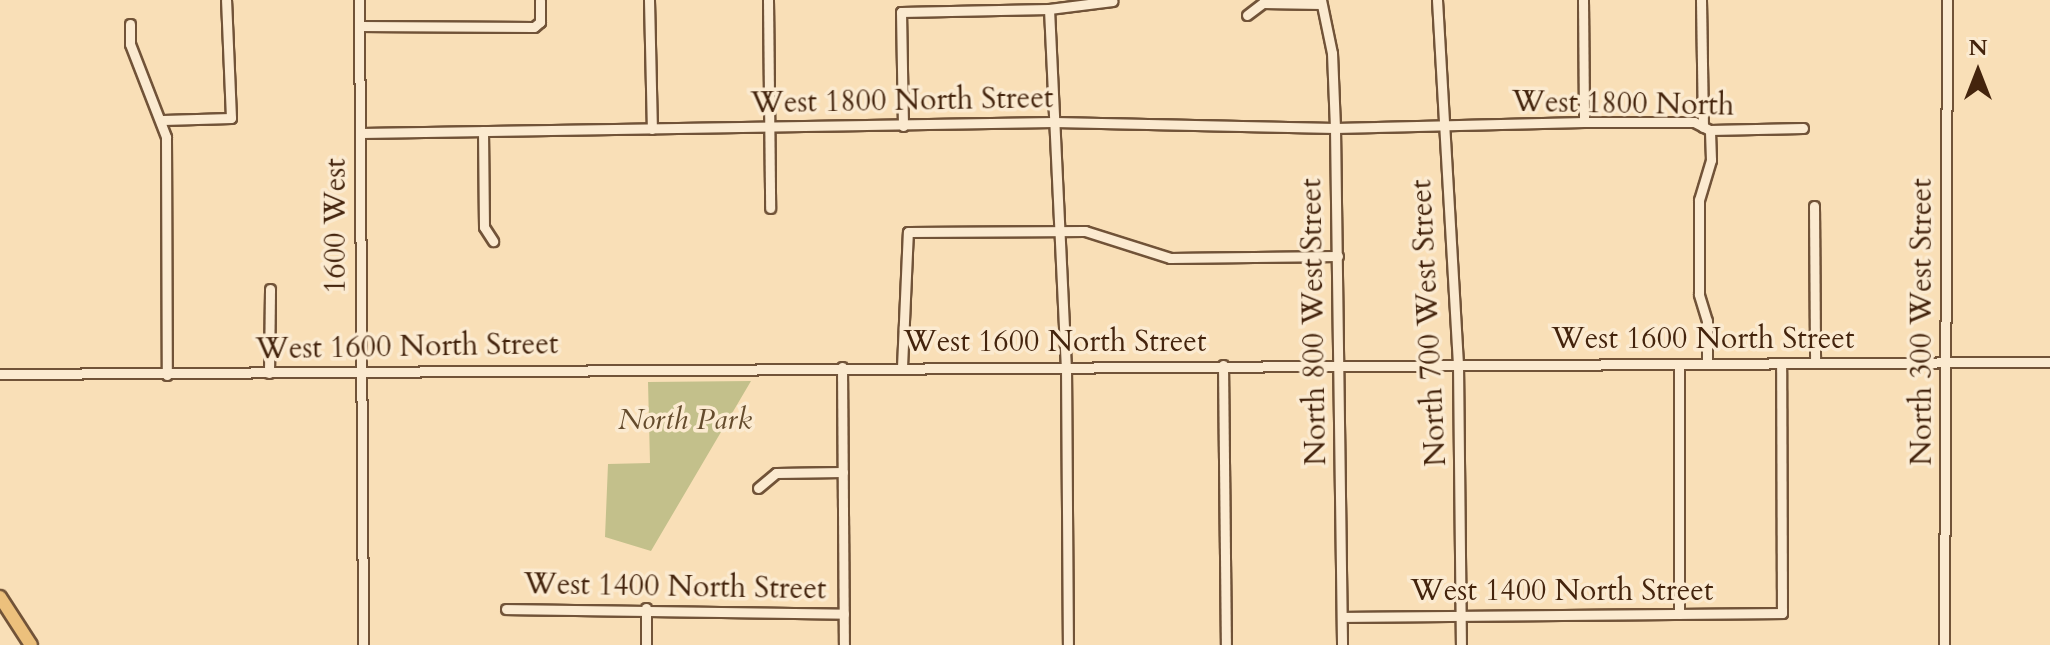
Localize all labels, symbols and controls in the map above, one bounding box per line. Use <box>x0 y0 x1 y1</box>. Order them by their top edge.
north arrow <box>1938 32 2018 112</box>
text: N <box>1968 33 1988 63</box>
street label: West 1800 North Street <box>750 80 1054 122</box>
street label: West 1800 North <box>1511 84 1735 124</box>
street label: 1600 West <box>318 158 354 294</box>
street label: North 800 West Street <box>1293 178 1335 466</box>
street label: North 300 West Street <box>1904 178 1940 466</box>
street label: North 700 West Street <box>1404 179 1454 467</box>
street label: West 1600 North Street <box>1552 321 1854 357</box>
street label: West 1600 North Street <box>904 324 1206 360</box>
street label: West 1600 North Street <box>255 326 559 368</box>
park label: North Park <box>618 402 752 438</box>
street label: West 1400 North Street <box>523 566 827 608</box>
street label: West 1400 North Street <box>1411 573 1713 609</box>

